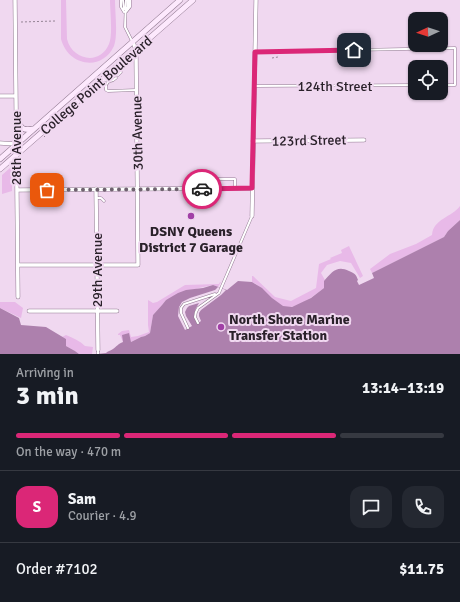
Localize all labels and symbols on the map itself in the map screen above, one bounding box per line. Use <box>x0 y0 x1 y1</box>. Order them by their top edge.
north arrow <box>408 12 448 52</box>
street label: College Point Boulevard <box>37 32 156 139</box>
pin <box>337 33 371 67</box>
street label: 124th Street <box>298 78 372 95</box>
street label: 30th Avenue <box>128 96 147 170</box>
street label: 28th Avenue <box>8 111 25 185</box>
street label: 123rd Street <box>272 131 347 150</box>
courier <box>182 169 222 209</box>
pin <box>30 173 64 207</box>
marker: DSNY Queens District 7 Garage <box>186 211 196 221</box>
place label: DSNY Queens District 7 Garage <box>139 223 243 256</box>
street label: 29th Avenue <box>89 233 106 307</box>
place label: North Shore Marine Transfer Station <box>229 311 350 344</box>
marker: North Shore Marine Transfer Station <box>216 322 226 332</box>

